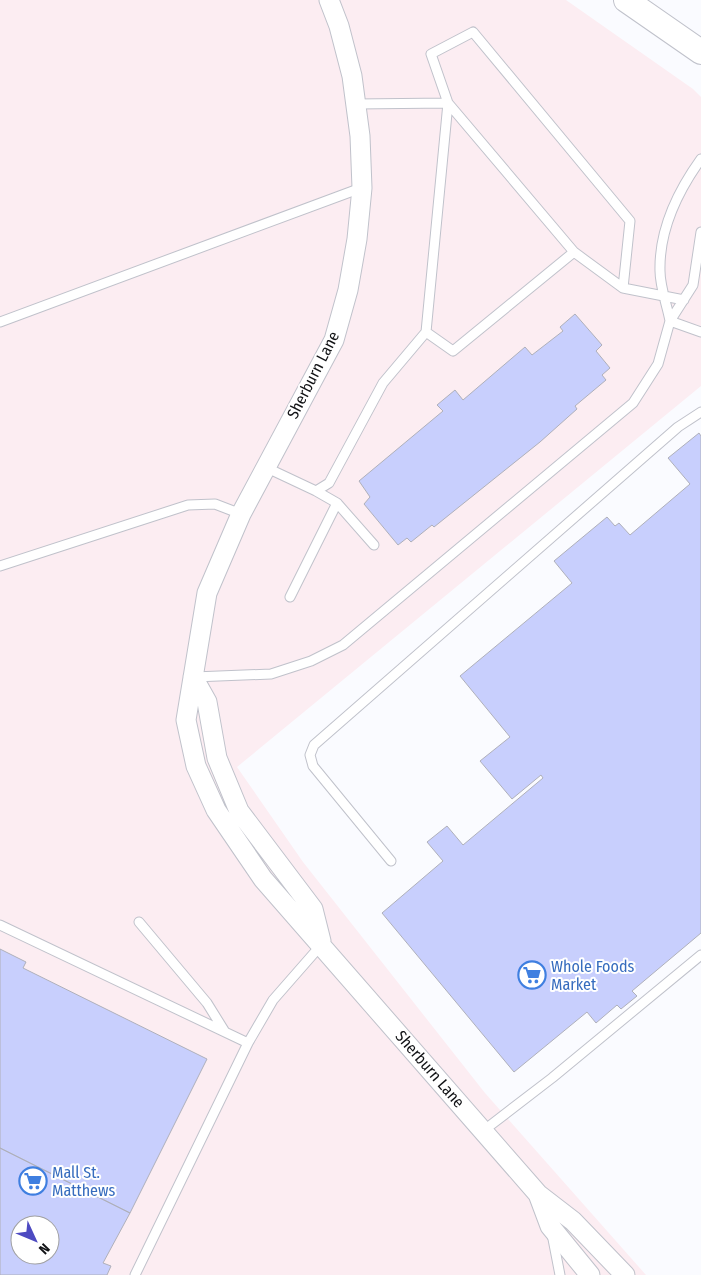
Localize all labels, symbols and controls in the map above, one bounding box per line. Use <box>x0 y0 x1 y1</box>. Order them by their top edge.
street label: Sherburn Lane <box>283 328 343 422</box>
place label: Whole Foods Market <box>551 957 634 994</box>
supermarket icon: Whole Foods Market <box>517 960 547 990</box>
street label: Sherburn Lane <box>391 1027 469 1111</box>
place label: Mall St. Matthews <box>52 1163 115 1200</box>
supermarket icon: Mall St. Matthews <box>18 1166 48 1196</box>
north arrow <box>10 1215 60 1265</box>
text: N <box>35 1240 53 1258</box>

